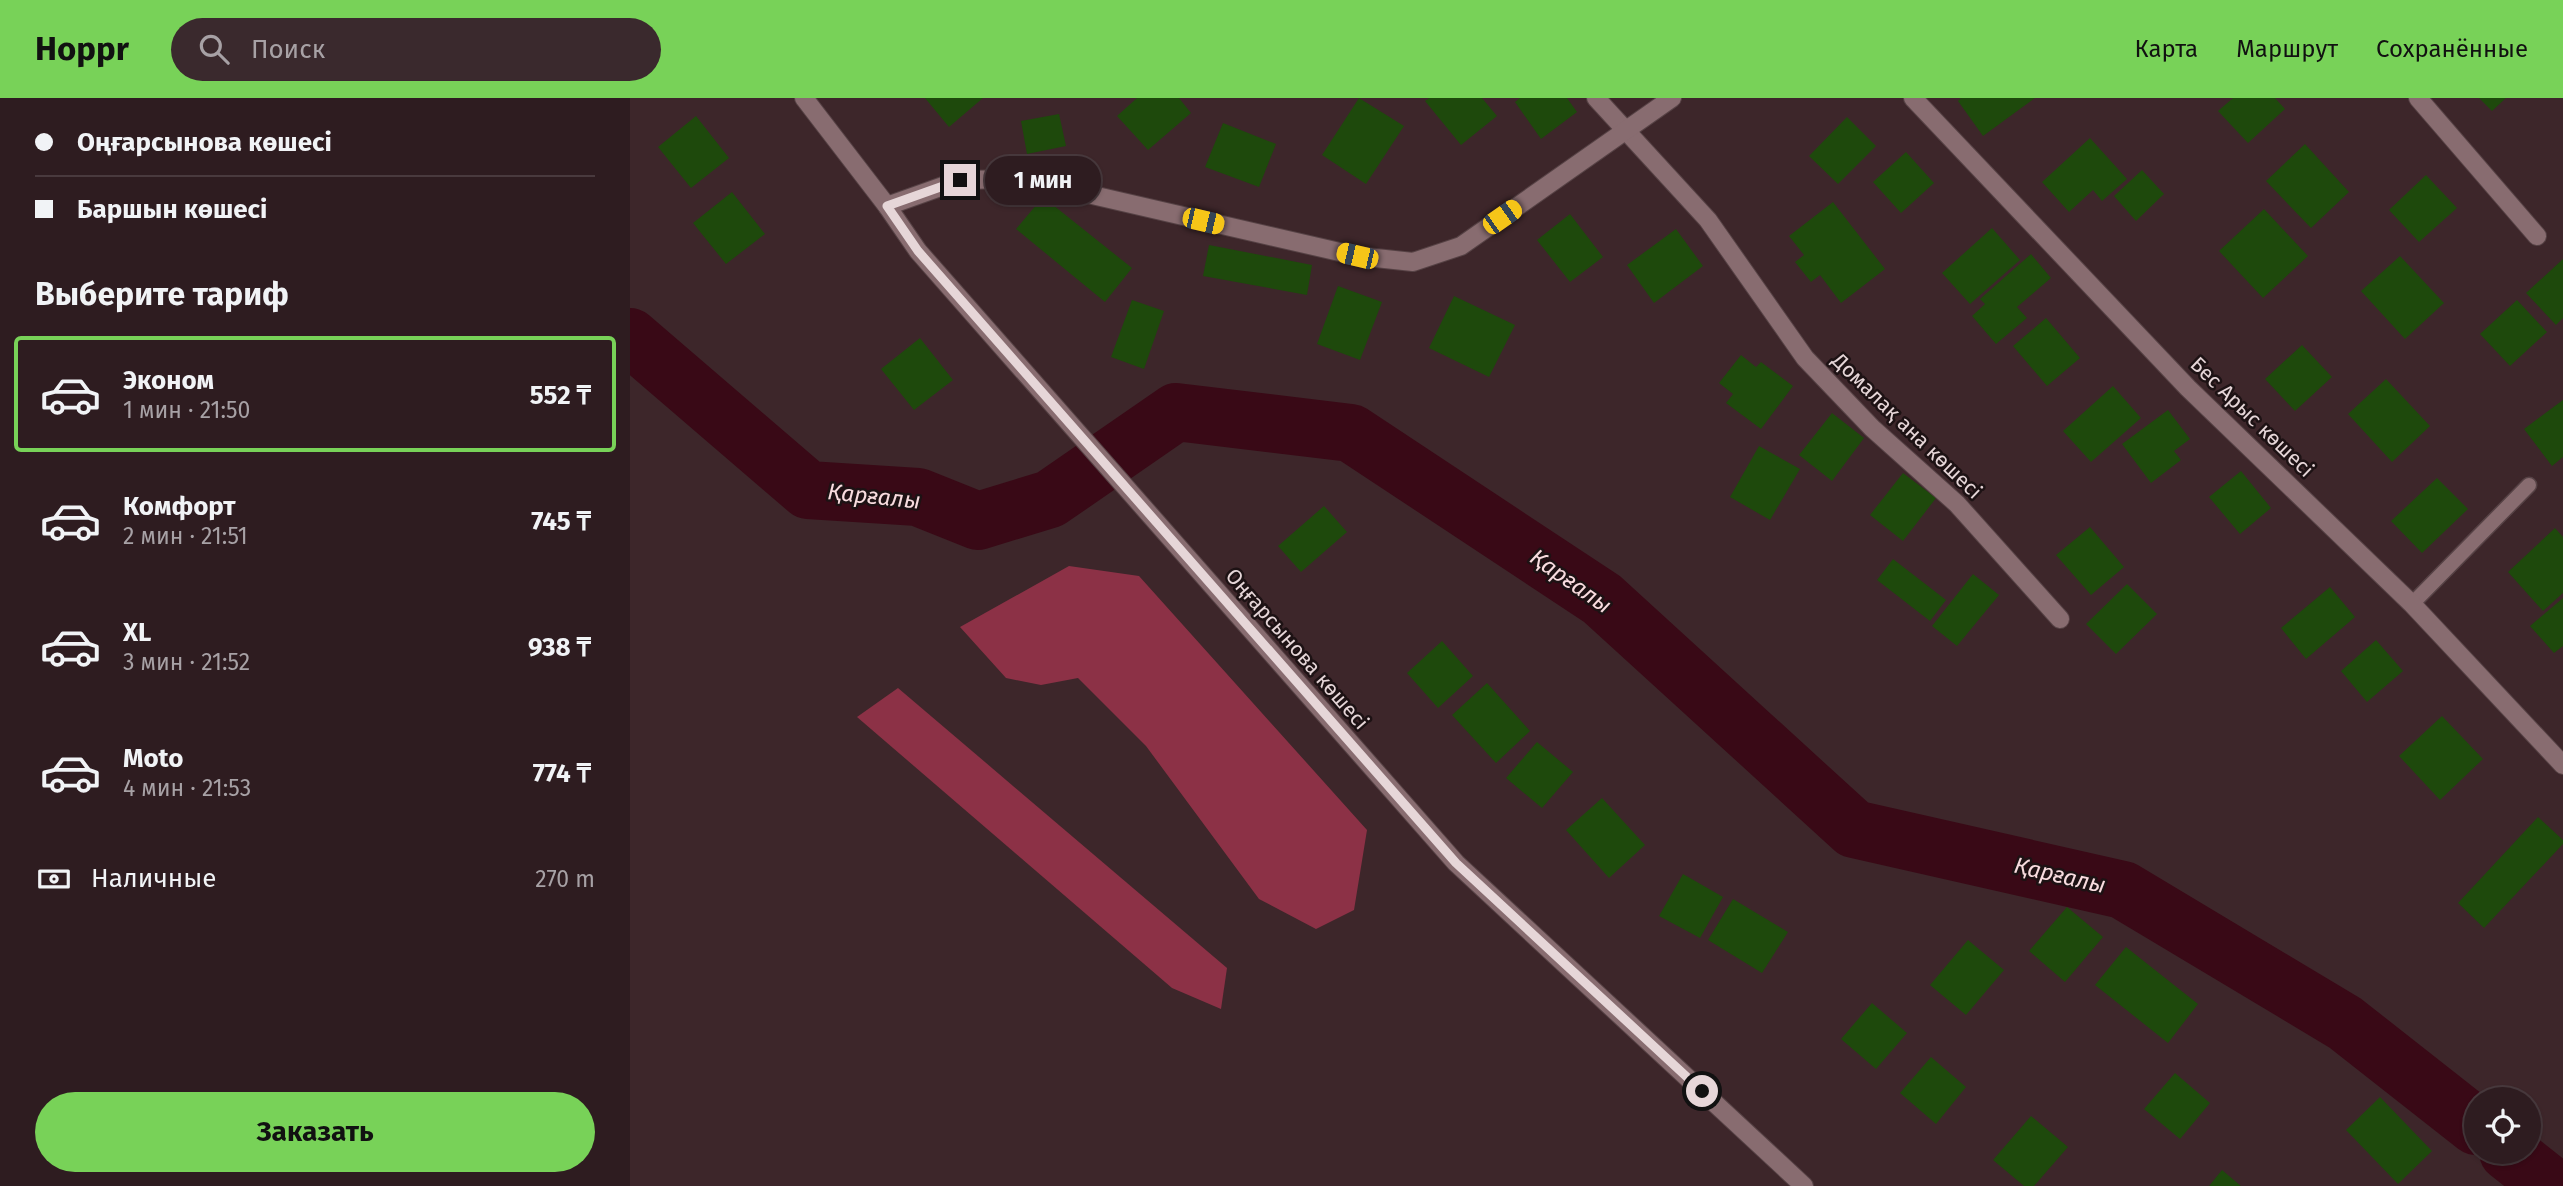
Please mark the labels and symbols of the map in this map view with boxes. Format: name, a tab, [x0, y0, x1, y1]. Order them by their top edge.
callout: 1 мин	[984, 155, 1100, 204]
route end	[944, 164, 976, 196]
car	[1479, 196, 1526, 238]
car	[1181, 206, 1226, 236]
car	[1335, 241, 1380, 271]
street label: Домалақ ана көшесі	[1826, 347, 1987, 504]
street label: Бес Арыс көшесі	[2185, 351, 2319, 483]
water label: Қарғалы	[826, 477, 922, 515]
water label: Қарғалы	[1525, 543, 1617, 619]
street label: Оңғарсынова көшесі	[1220, 563, 1374, 735]
water label: Қарғалы	[2011, 851, 2109, 899]
route start	[1686, 1075, 1718, 1107]

